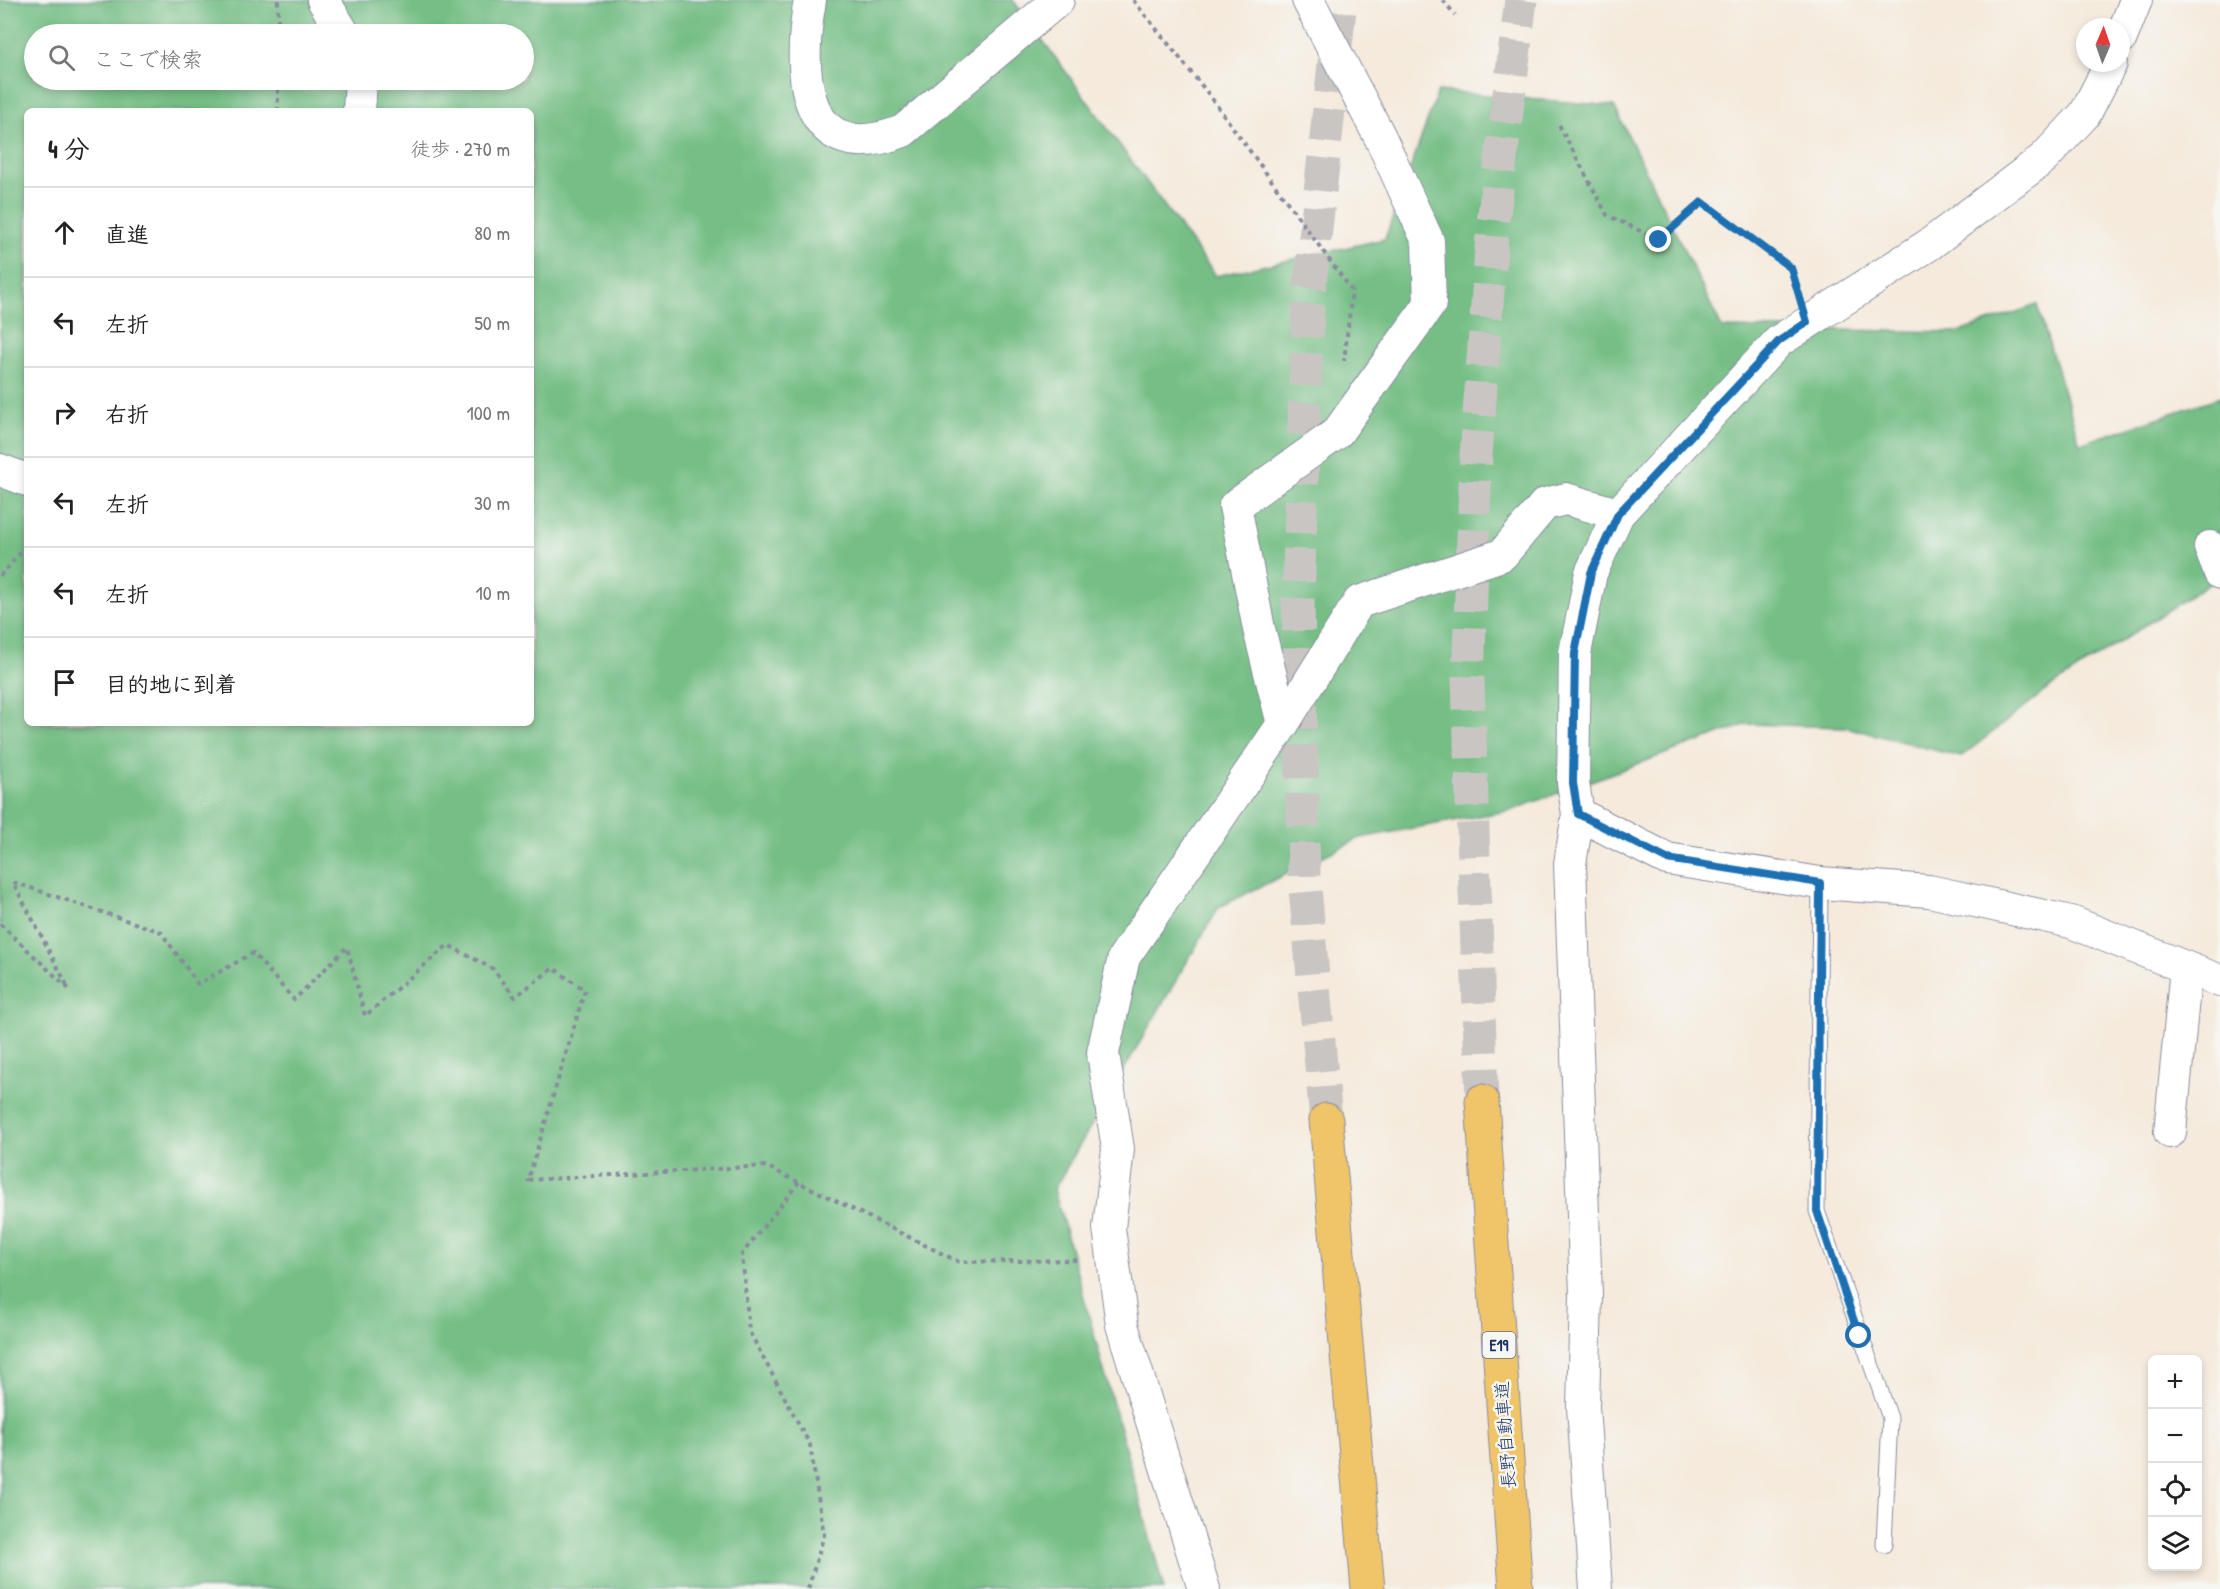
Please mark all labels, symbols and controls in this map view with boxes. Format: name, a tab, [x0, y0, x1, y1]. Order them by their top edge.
north arrow	[2076, 18, 2130, 72]
search box	[24, 24, 534, 90]
icon: search	[45, 41, 78, 74]
text: ここで検索	[93, 44, 203, 74]
text: 4 分	[48, 131, 90, 166]
text: 徒歩 · 270 m	[410, 135, 510, 162]
icon: ahead	[48, 216, 81, 249]
text: 直進	[105, 219, 149, 249]
text: 80 m	[474, 219, 510, 246]
route end	[1645, 226, 1671, 252]
icon: left	[48, 306, 81, 339]
text: 左折	[105, 309, 149, 339]
text: 50 m	[474, 309, 510, 336]
icon: right	[48, 396, 81, 429]
text: 右折	[105, 399, 149, 429]
text: 100 m	[467, 399, 510, 426]
icon: left	[48, 486, 81, 519]
text: 左折	[105, 489, 149, 519]
text: 30 m	[474, 489, 510, 516]
icon: left	[48, 576, 81, 609]
text: 左折	[105, 579, 149, 609]
text: 10 m	[476, 579, 510, 606]
icon: arrive	[48, 666, 81, 699]
text: 目的地に到着	[105, 669, 237, 699]
route start	[1845, 1322, 1871, 1348]
road number: E19	[1482, 1332, 1516, 1358]
map controls	[2148, 1355, 2202, 1571]
button: +	[2148, 1355, 2202, 1409]
street label: 長野自動車道	[1489, 1380, 1521, 1490]
button: −	[2148, 1409, 2202, 1463]
button: locate	[2148, 1463, 2202, 1517]
button: layers	[2148, 1517, 2202, 1571]

